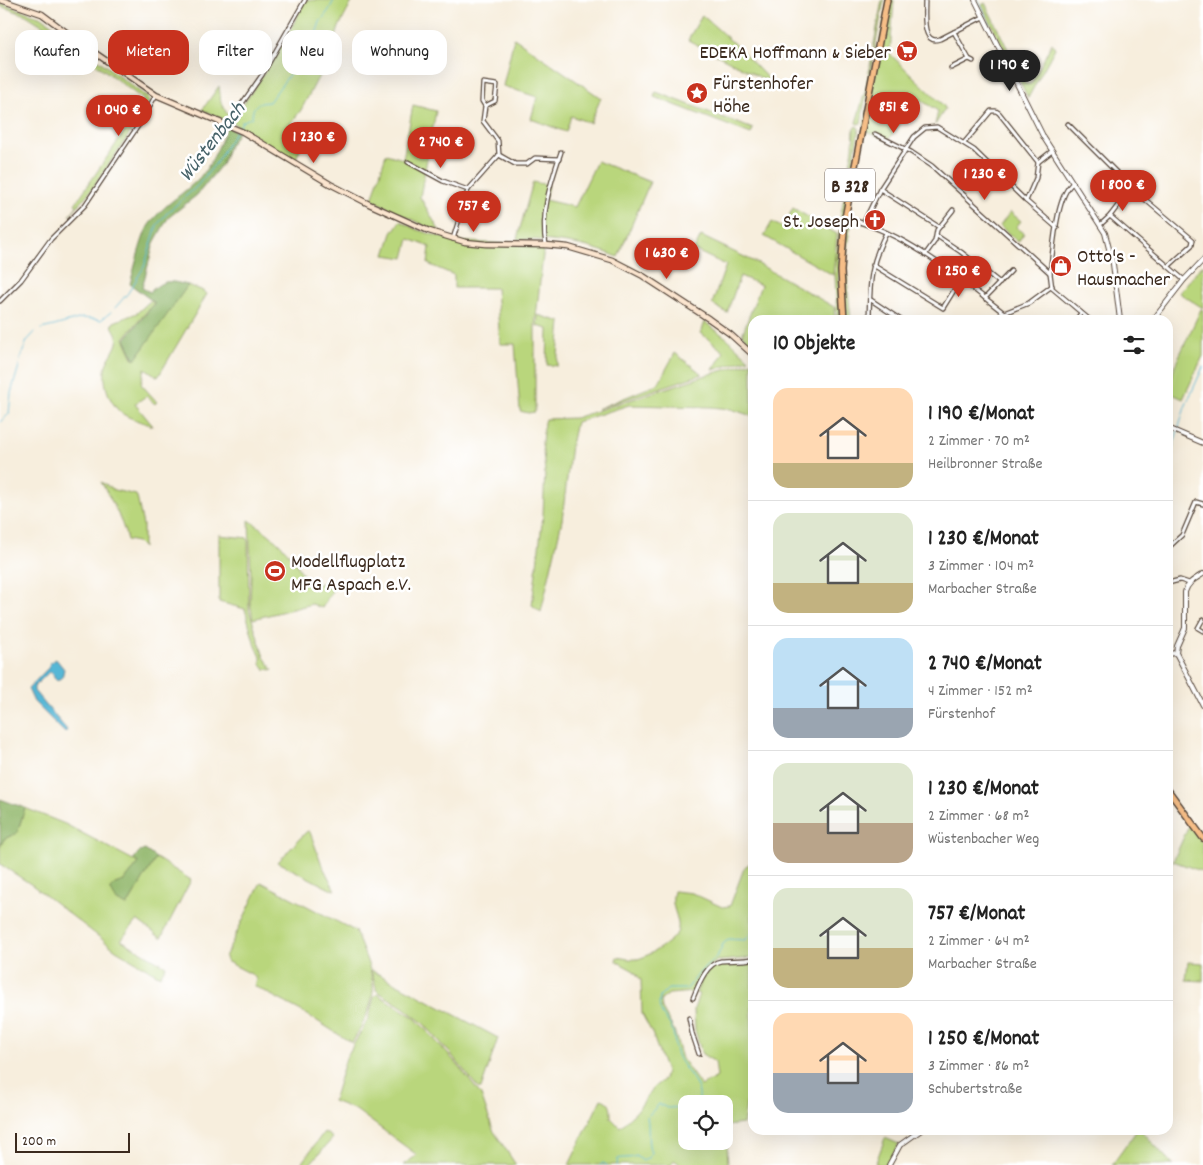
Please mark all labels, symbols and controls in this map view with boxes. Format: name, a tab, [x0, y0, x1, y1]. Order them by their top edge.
chip: Kaufen	[15, 30, 98, 75]
chip: Mieten	[108, 30, 189, 75]
chip: Filter	[199, 30, 272, 75]
chip: Neu	[282, 30, 342, 75]
chip: Wohnung	[352, 30, 447, 75]
supermarket icon: EDEKA Hoffmann & Sieber	[895, 39, 919, 63]
place label: EDEKA Hoffmann & Sieber	[699, 40, 892, 68]
pin: 1 190 €	[964, 49, 1056, 92]
text: 1 190 €	[990, 54, 1030, 77]
place label: Fürstenhofer Höhe	[713, 71, 814, 122]
place icon: Fürstenhofer Höhe	[685, 81, 709, 105]
pin: 851 €	[859, 92, 929, 134]
pin: 1 040 €	[73, 94, 165, 137]
water label: Wüstenbach	[173, 96, 255, 189]
text: 851 €	[879, 96, 909, 119]
text: 1 040 €	[97, 99, 141, 122]
pin: 1 230 €	[268, 121, 360, 164]
text: 1 230 €	[293, 126, 335, 149]
pin: 2 740 €	[395, 126, 487, 169]
text: 2 740 €	[419, 131, 463, 154]
pin: 1 230 €	[939, 158, 1031, 201]
text: 1 230 €	[964, 163, 1006, 186]
road number: B 328	[825, 168, 875, 202]
pin: 1 800 €	[1077, 170, 1169, 212]
text: 1 800 €	[1101, 174, 1145, 197]
pin: 757 €	[439, 190, 509, 233]
text: 757 €	[458, 195, 490, 218]
church icon: St. Joseph	[863, 208, 887, 232]
place label: St. Joseph	[783, 209, 859, 237]
pin: 1 630 €	[621, 238, 713, 280]
text: 1 630 €	[645, 242, 689, 265]
place label: Otto's - Hausmacher	[1077, 244, 1171, 295]
shop icon: Otto's - Hausmacher	[1049, 254, 1073, 278]
pin: 1 250 €	[913, 256, 1005, 298]
text: 1 250 €	[938, 260, 980, 283]
text: 10 Objekte	[773, 330, 855, 360]
icon: filters	[1120, 331, 1148, 359]
text: 1 190 €/Monat	[928, 400, 1035, 430]
icon: home	[813, 408, 873, 468]
text: 2 Zimmer · 70 m²	[928, 430, 1030, 453]
text: Heilbronner Straße	[928, 453, 1042, 476]
text: 1 230 €/Monat	[928, 525, 1039, 555]
icon: home	[813, 533, 873, 593]
place label: Modellflugplatz MFG Aspach e.V.	[291, 549, 411, 600]
text: 3 Zimmer · 104 m²	[928, 555, 1034, 578]
sports icon: Modellflugplatz MFG Aspach e.V.	[263, 559, 287, 583]
text: Marbacher Straße	[928, 578, 1037, 601]
text: 2 740 €/Monat	[928, 650, 1042, 680]
icon: home	[813, 658, 873, 718]
text: 4 Zimmer · 152 m²	[928, 680, 1033, 703]
text: Fürstenhof	[928, 703, 995, 726]
text: 1 230 €/Monat	[928, 775, 1039, 805]
icon: home	[813, 783, 873, 843]
text: 2 Zimmer · 68 m²	[928, 805, 1029, 828]
text: Wüstenbacher Weg	[928, 828, 1039, 851]
text: 757 €/Monat	[928, 900, 1025, 930]
icon: home	[813, 908, 873, 968]
text: 2 Zimmer · 64 m²	[928, 930, 1030, 953]
text: Marbacher Straße	[928, 953, 1037, 976]
text: 1 250 €/Monat	[928, 1025, 1039, 1055]
icon: home	[813, 1033, 873, 1093]
text: 3 Zimmer · 86 m²	[928, 1055, 1029, 1078]
text: Schubertstraße	[928, 1078, 1022, 1101]
map controls	[678, 1095, 733, 1150]
button: locate	[678, 1095, 733, 1150]
scale bar	[15, 1130, 130, 1153]
text: 200 m	[22, 1132, 56, 1152]

